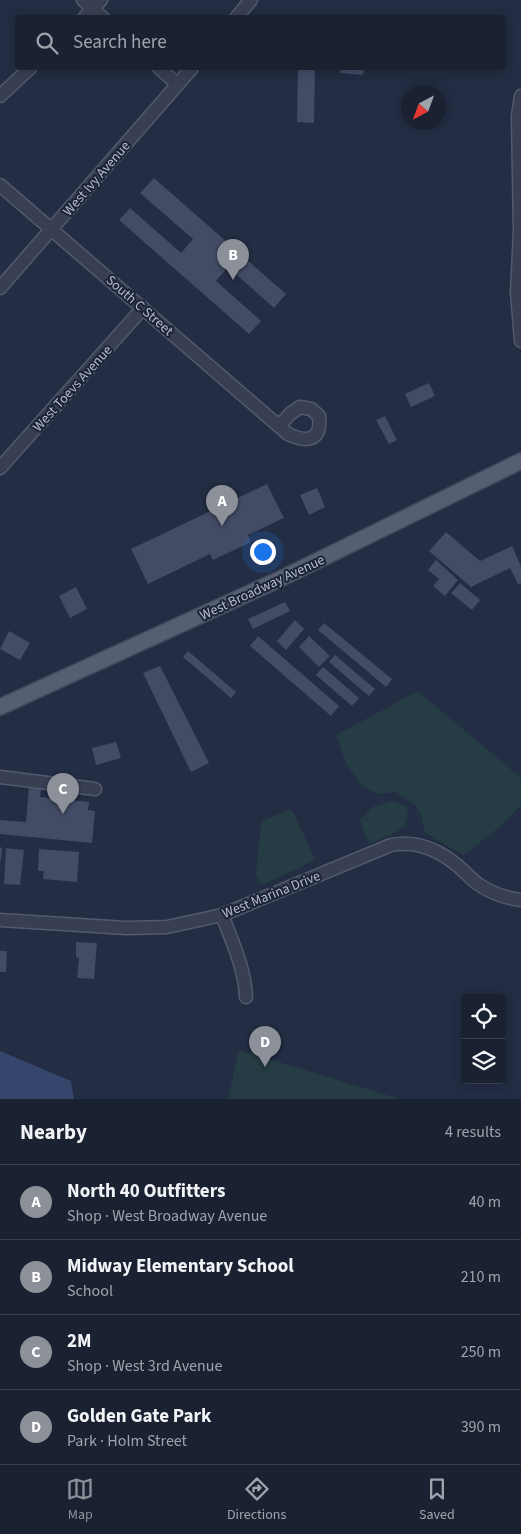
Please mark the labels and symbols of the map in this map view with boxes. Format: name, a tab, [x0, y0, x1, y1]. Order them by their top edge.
north arrow	[401, 85, 446, 130]
street label: West Ivy Avenue	[58, 137, 135, 221]
pin: B	[217, 239, 249, 280]
street label: South C Street	[101, 271, 178, 341]
street label: West Toevs Avenue	[28, 341, 117, 436]
pin: A	[206, 485, 238, 526]
your location	[250, 539, 276, 565]
street label: West Broadway Avenue	[197, 550, 328, 626]
pin: C	[47, 773, 79, 814]
street label: West Marina Drive	[219, 866, 324, 924]
pin: D	[249, 1026, 281, 1067]

